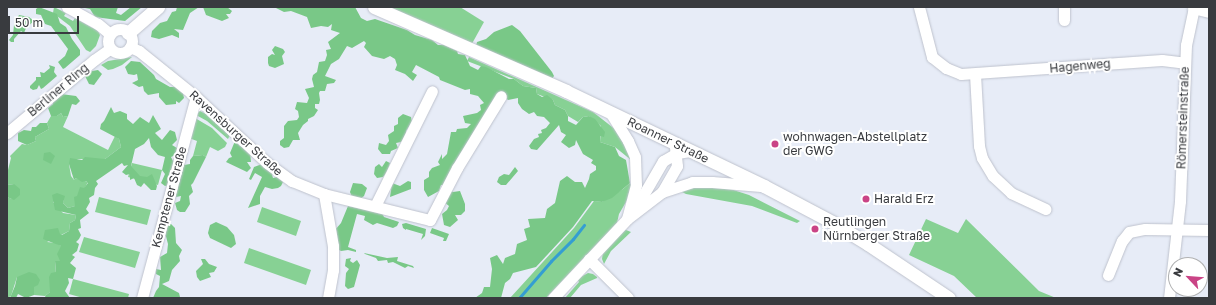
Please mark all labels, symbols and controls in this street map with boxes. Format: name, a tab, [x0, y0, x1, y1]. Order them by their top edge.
scale bar	[10, 8, 81, 34]
text: 50 m	[15, 15, 43, 30]
street label: Hagenweg	[1049, 56, 1111, 76]
street label: Berliner Ring	[25, 60, 91, 120]
street label: Römersteinstraße	[1174, 66, 1192, 170]
street label: Ravensburger Straße	[186, 87, 286, 179]
street label: Roanner Straße	[625, 114, 711, 166]
place label: wohnwagen-Abstellplatz der GWG	[783, 130, 927, 158]
marker: wohnwagen-Abstellplatz der GWG	[770, 139, 780, 149]
street label: Kemptener Straße	[149, 145, 189, 249]
place label: Harald Erz	[874, 192, 934, 206]
marker: Harald Erz	[861, 194, 871, 204]
place label: Reutlingen Nürnberger Straße	[823, 215, 930, 243]
marker: Reutlingen Nürnberger Straße	[810, 224, 820, 234]
north arrow	[1168, 257, 1208, 297]
text: N	[1170, 265, 1185, 279]

